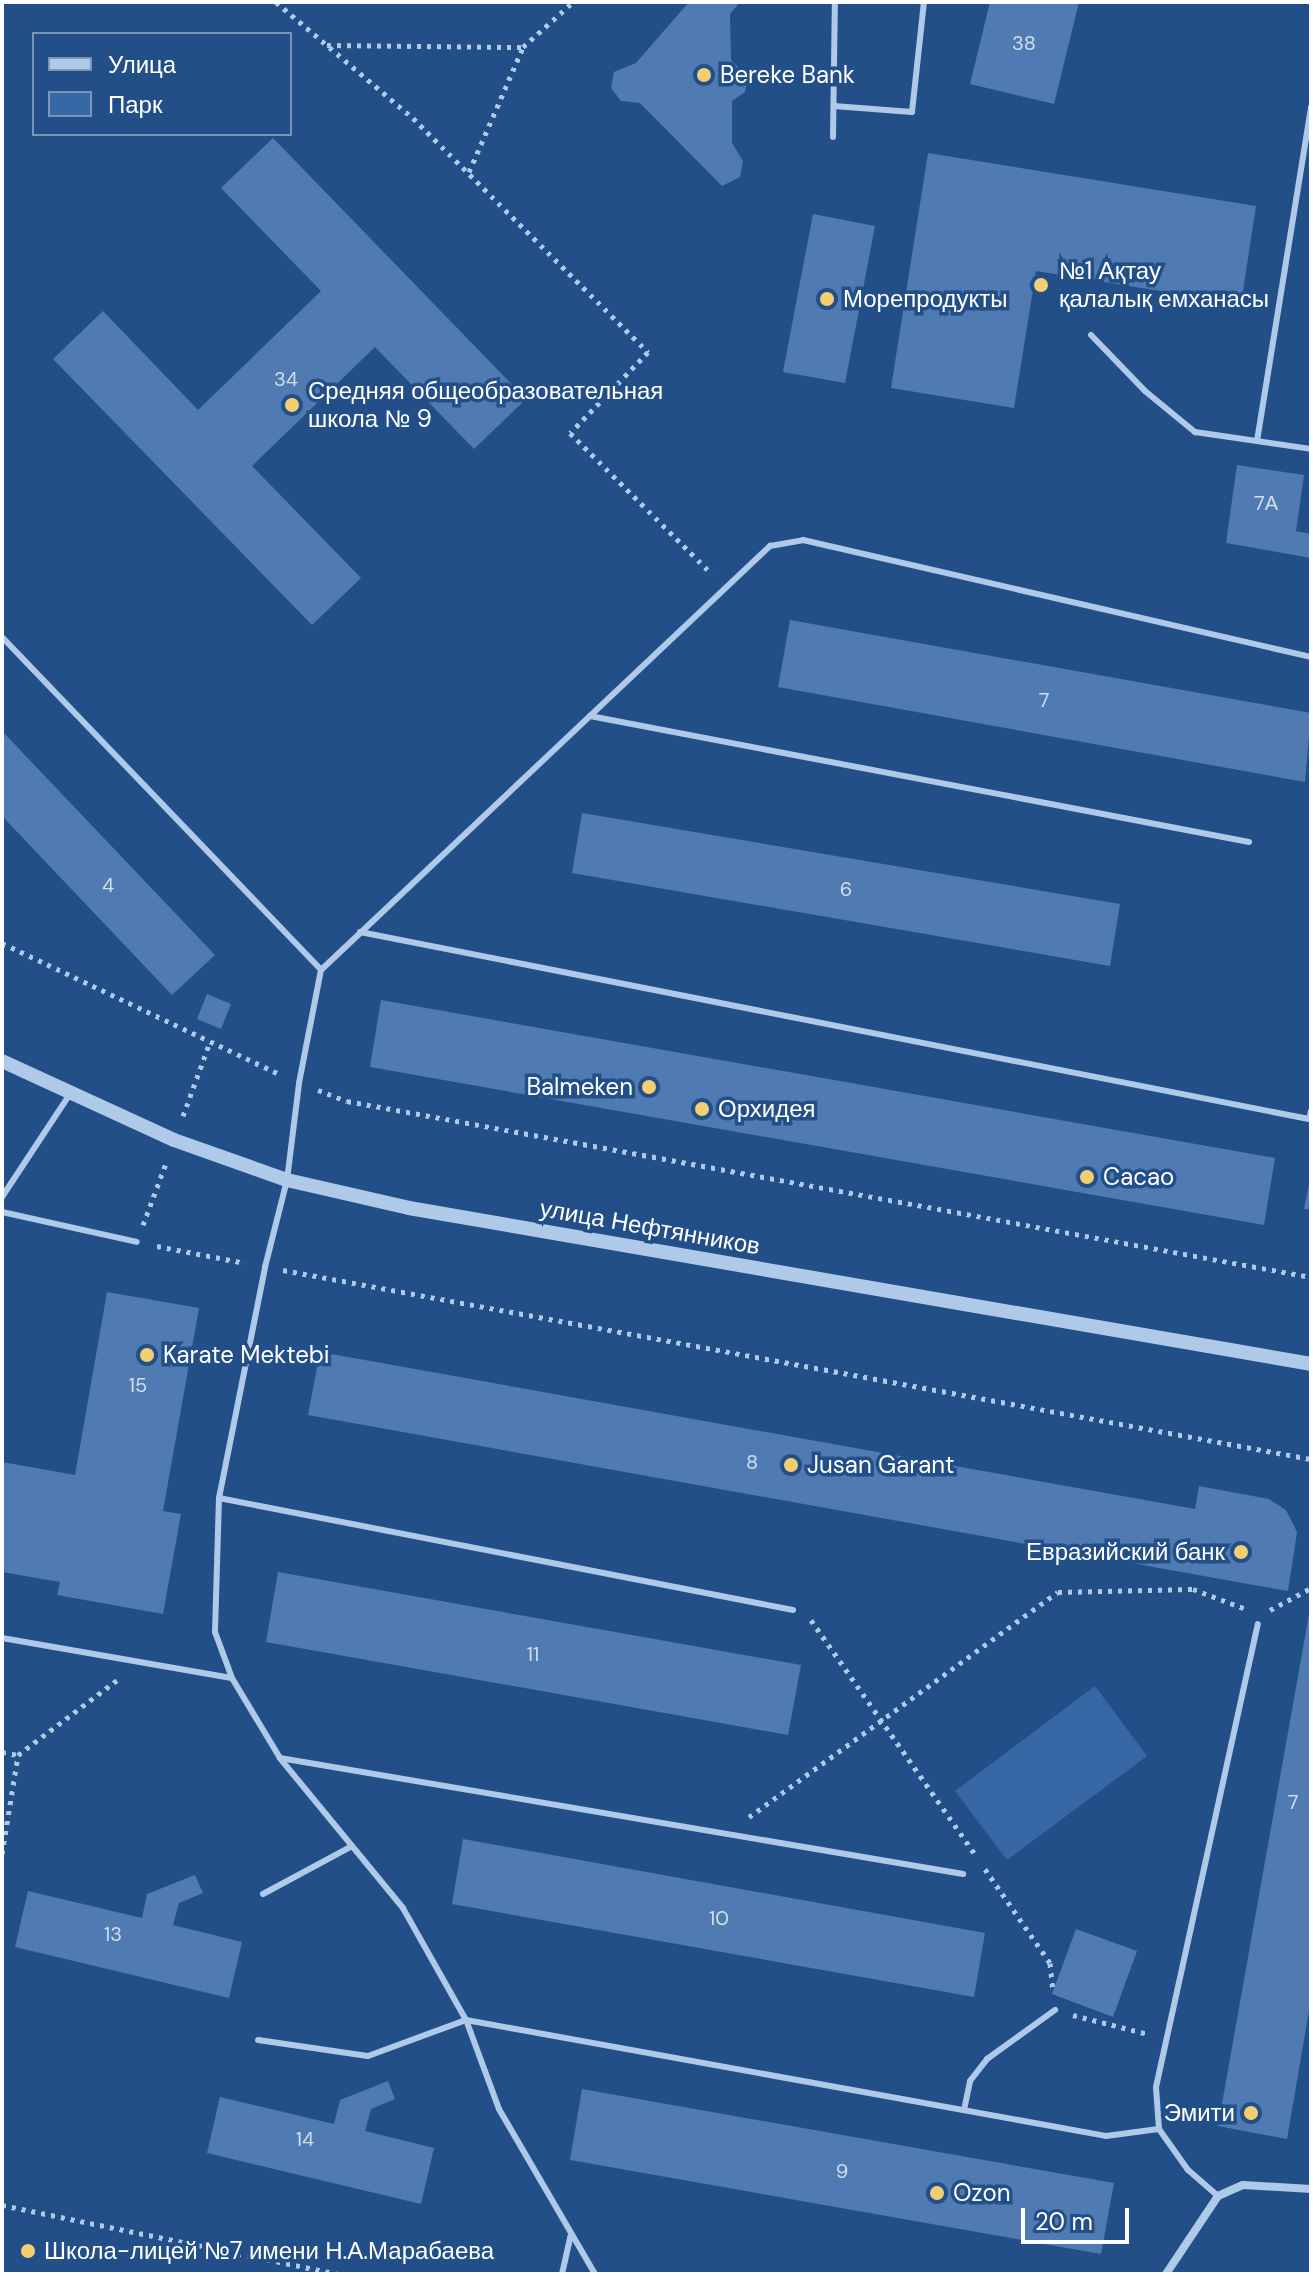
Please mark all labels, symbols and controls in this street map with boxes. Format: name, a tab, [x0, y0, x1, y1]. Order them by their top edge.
house number: 38	[1012, 31, 1036, 55]
legend	[32, 32, 292, 136]
text: Улица	[108, 49, 176, 80]
place label: Bereke Bank	[720, 61, 855, 89]
marker: Bereke Bank	[695, 66, 713, 84]
text: Парк	[108, 89, 162, 120]
place label: №1 Ақтау қалалық емханасы	[1059, 257, 1269, 313]
marker: №1 Ақтау қалалық емханасы	[1030, 274, 1052, 296]
place label: Морепродукты	[843, 285, 1007, 313]
marker: Морепродукты	[818, 290, 836, 308]
house number: 34	[274, 367, 298, 391]
place label: Средняя общеобразовательная школа № 9	[308, 377, 663, 433]
marker: Средняя общеобразовательная школа № 9	[283, 396, 301, 414]
house number: 7А	[1254, 491, 1278, 515]
house number: 7	[1039, 688, 1049, 712]
house number: 4	[102, 873, 114, 897]
house number: 6	[840, 877, 852, 901]
place label: Balmeken	[526, 1073, 633, 1101]
marker: Balmeken	[640, 1078, 658, 1096]
place label: Орхидея	[718, 1095, 816, 1123]
marker: Орхидея	[693, 1100, 711, 1118]
place label: Cacao	[1103, 1163, 1174, 1191]
marker: Cacao	[1078, 1168, 1096, 1186]
street label: улица Нефтянников	[538, 1193, 762, 1261]
place label: Karate Mektebi	[163, 1341, 330, 1369]
marker: Karate Mektebi	[138, 1346, 156, 1364]
house number: 15	[129, 1373, 147, 1397]
house number: 8	[746, 1450, 758, 1474]
place label: Jusan Garant	[807, 1451, 954, 1479]
marker: Jusan Garant	[782, 1456, 800, 1474]
place label: Евразийский банк	[1026, 1538, 1225, 1566]
marker: Евразийский банк	[1232, 1543, 1250, 1561]
house number: 11	[527, 1642, 539, 1666]
house number: 7	[1288, 1790, 1298, 1814]
house number: 10	[709, 1906, 729, 1930]
house number: 13	[104, 1922, 122, 1946]
place label: Эмити	[1164, 2099, 1235, 2127]
marker: Эмити	[1242, 2104, 1260, 2122]
house number: 14	[296, 2127, 314, 2151]
house number: 9	[836, 2159, 848, 2183]
place label: Ozon	[953, 2179, 1011, 2207]
marker: Ozon	[928, 2184, 946, 2202]
scale bar	[1025, 2192, 1133, 2242]
text: 20 m	[1035, 2206, 1093, 2237]
place label: Школа-лицей №7 имени Н.А.Марабаева	[44, 2237, 494, 2265]
marker: Школа-лицей №7 имени Н.А.Марабаева	[19, 2242, 37, 2260]

